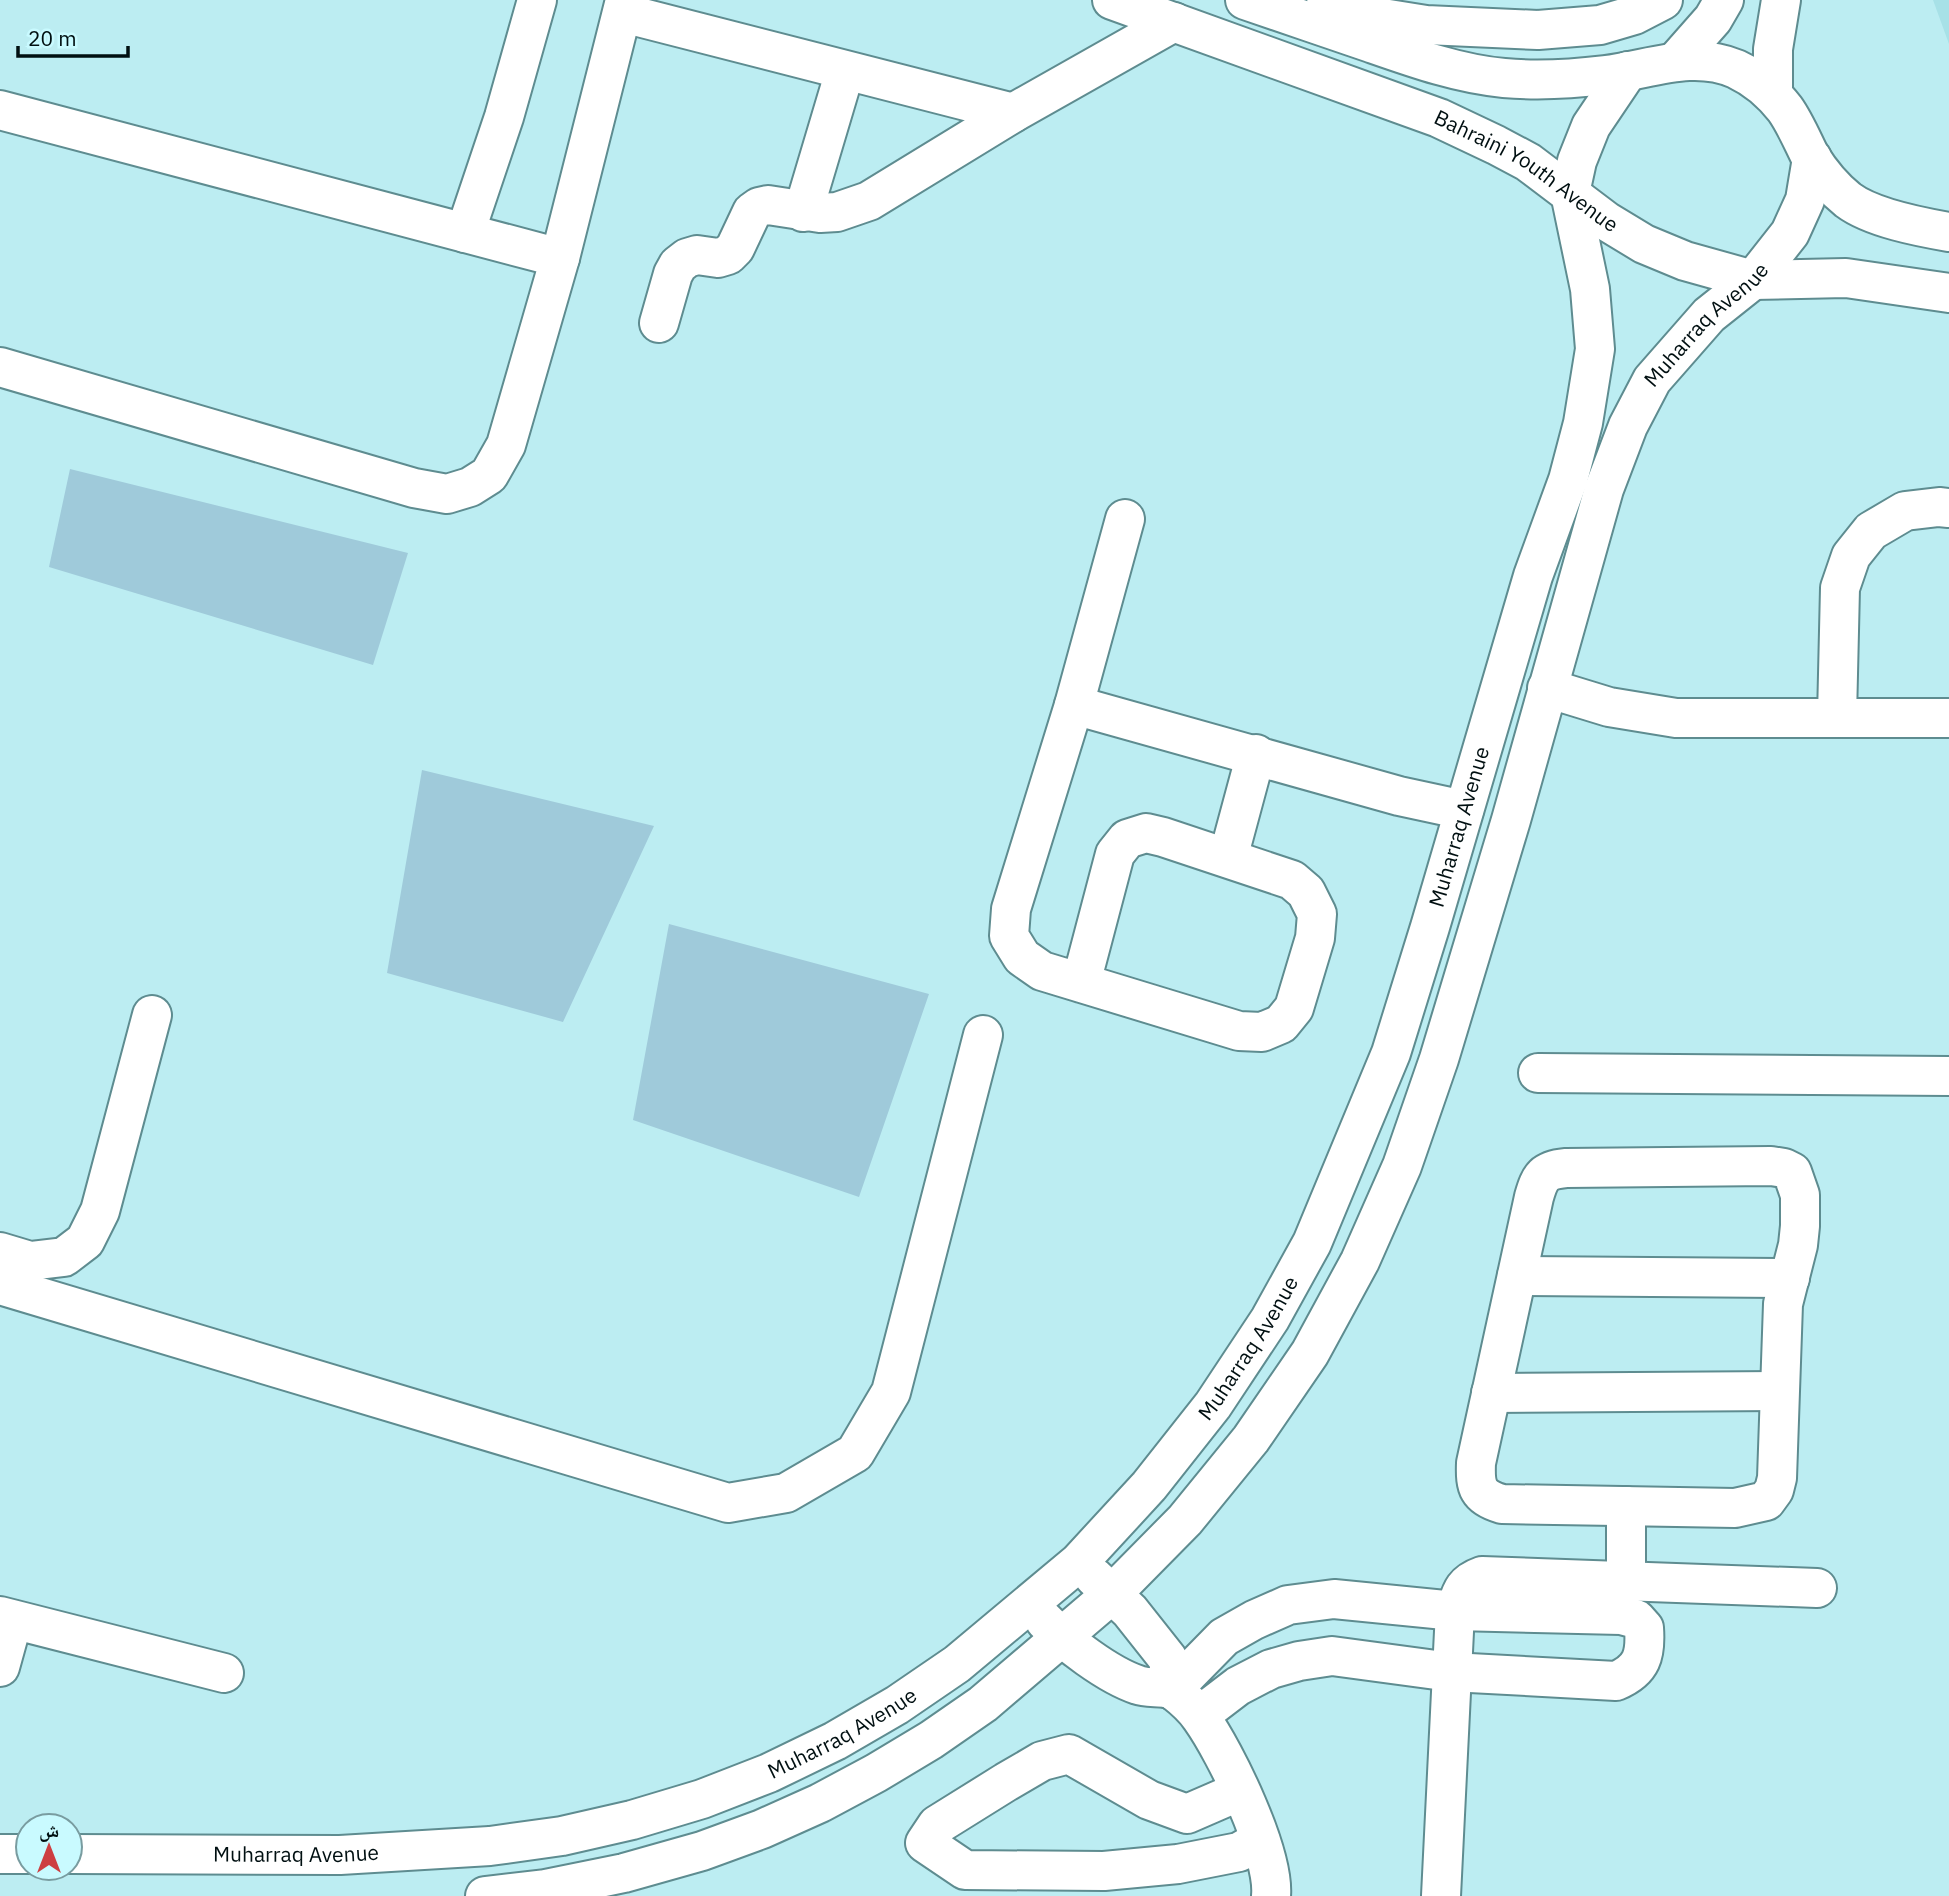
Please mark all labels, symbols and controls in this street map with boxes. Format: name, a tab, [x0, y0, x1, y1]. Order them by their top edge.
scale bar	[18, 14, 128, 58]
text: 20 m	[28, 24, 77, 52]
street label: Bahraini Youth Avenue	[1430, 103, 1624, 238]
street label: Muharraq Avenue	[1637, 256, 1774, 393]
street label: Muharraq Avenue	[1422, 743, 1495, 910]
street label: Muharraq Avenue	[1191, 1271, 1304, 1426]
street label: Muharraq Avenue	[763, 1681, 922, 1785]
north arrow	[14, 1812, 84, 1882]
text: ش	[39, 1818, 59, 1842]
street label: Muharraq Avenue	[213, 1838, 380, 1868]

